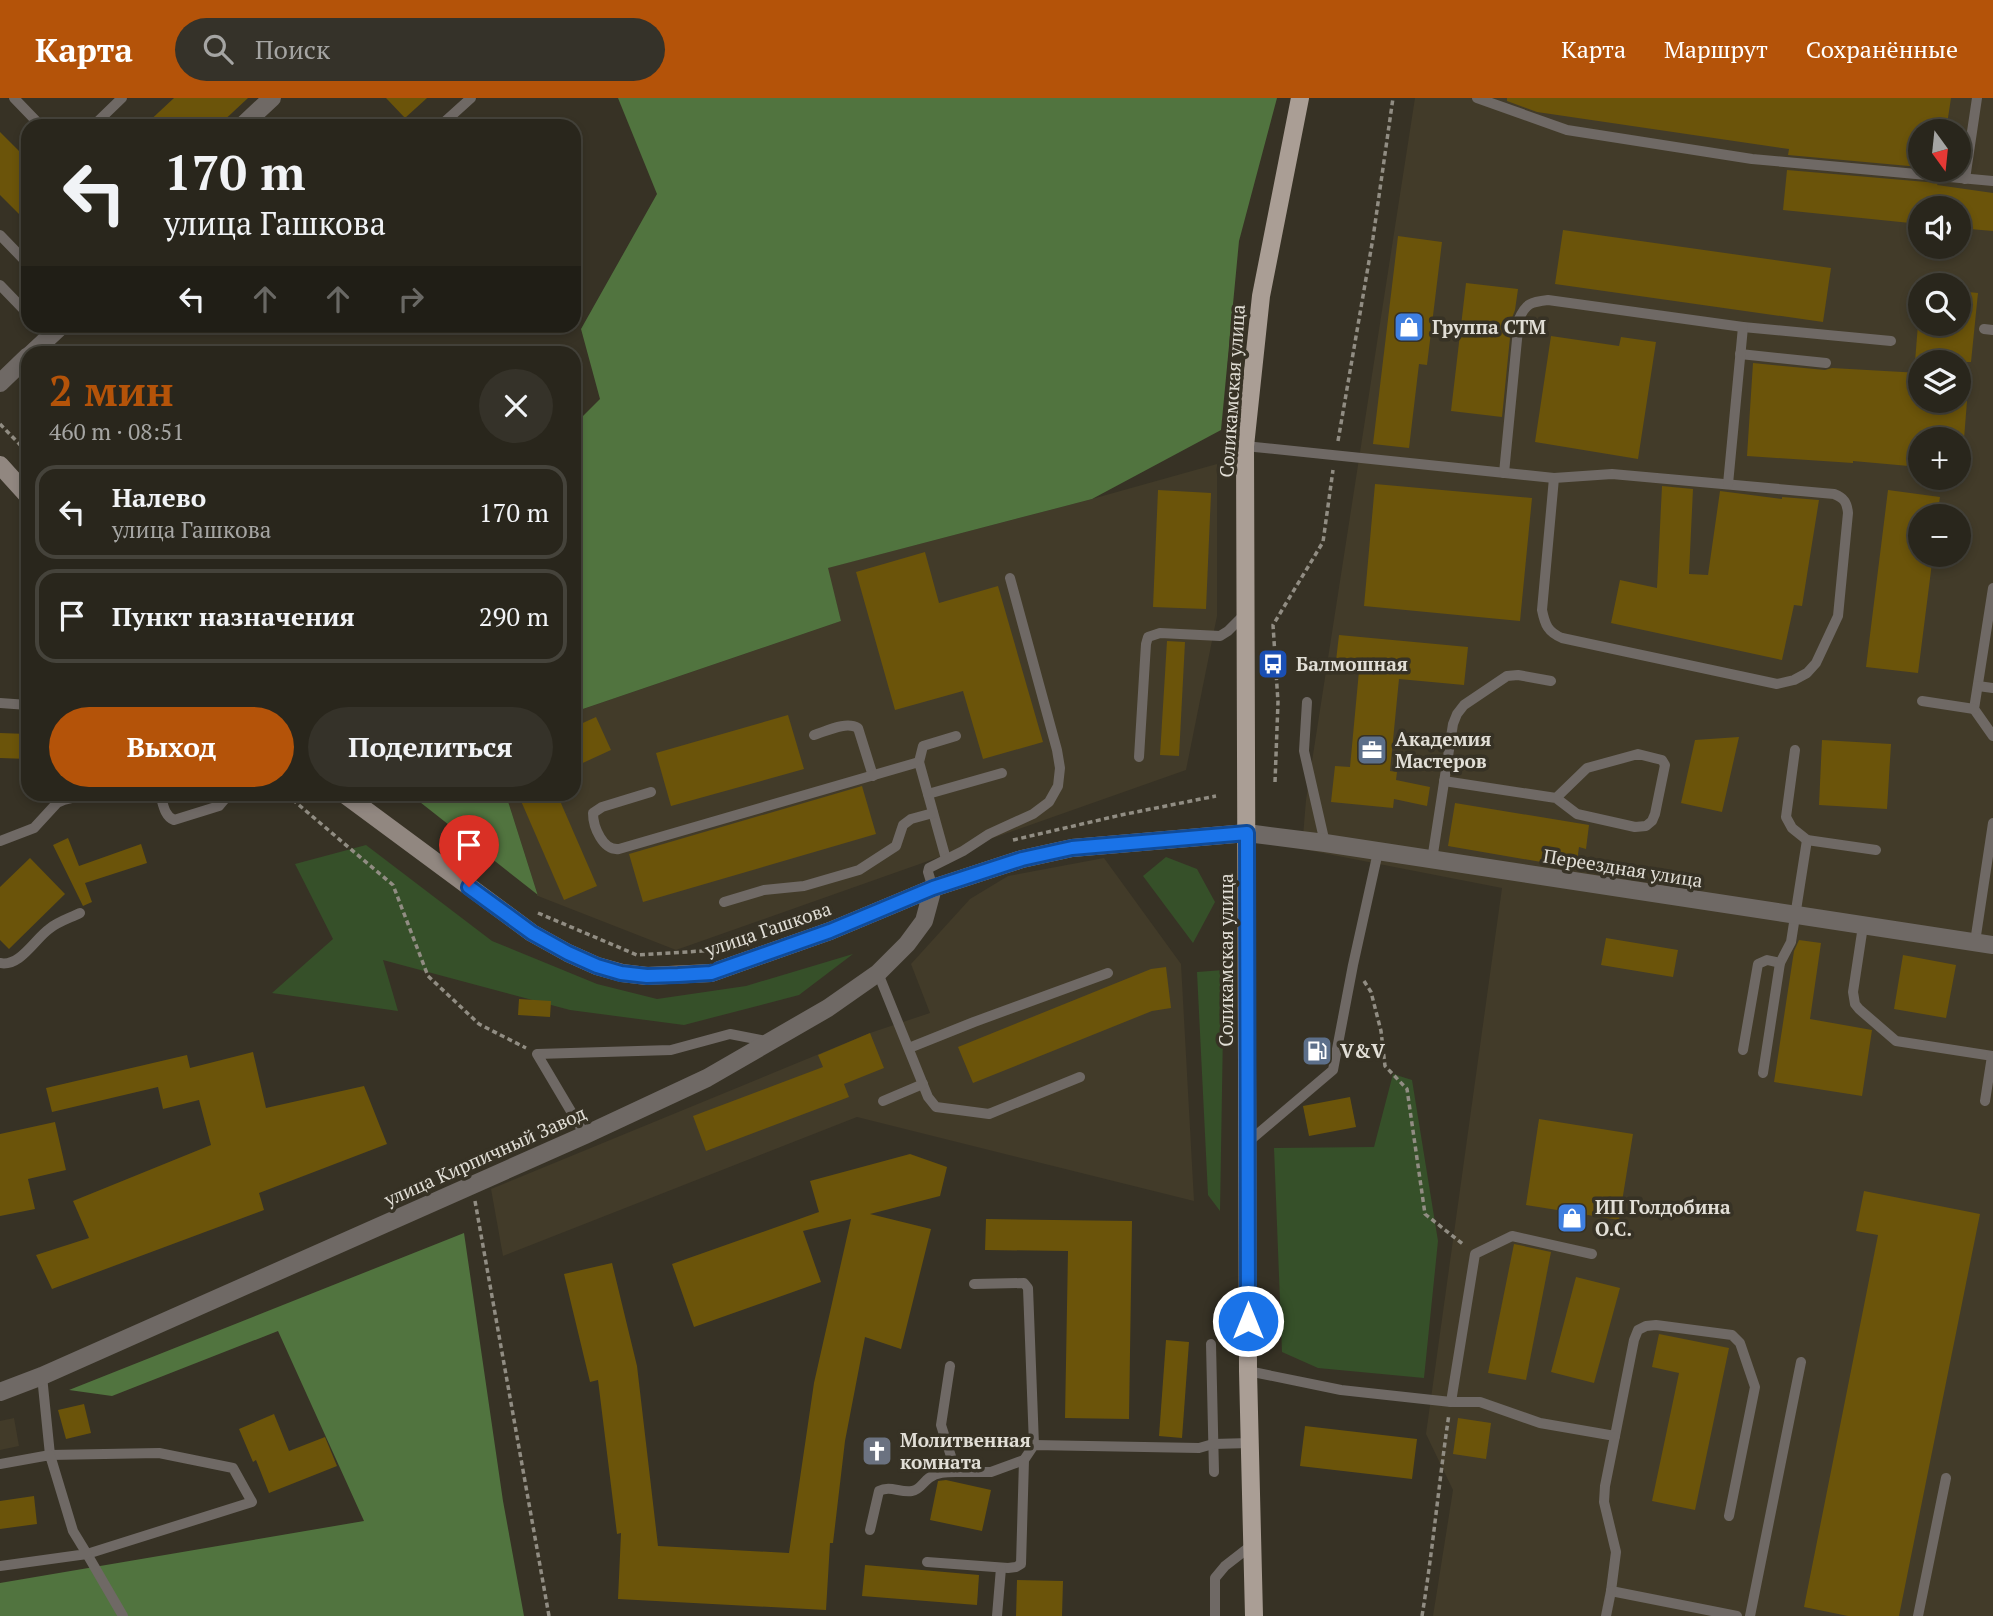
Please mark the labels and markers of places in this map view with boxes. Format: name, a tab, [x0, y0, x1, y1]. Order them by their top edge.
shop icon: Группа СТМ	[1392, 310, 1426, 344]
place label: Группа СТМ	[1432, 314, 1546, 339]
bus stop icon: Балмошная	[1256, 647, 1290, 681]
place label: Балмошная	[1296, 651, 1408, 676]
place label: Академия Мастеров	[1395, 726, 1491, 773]
office icon: Академия Мастеров	[1355, 733, 1389, 767]
pin	[439, 815, 499, 887]
fuel station icon: V&V	[1300, 1034, 1334, 1068]
place label: V&V	[1340, 1038, 1385, 1063]
place label: ИП Голдобина О.С.	[1595, 1194, 1731, 1241]
shop icon: ИП Голдобина О.С.	[1555, 1201, 1589, 1235]
place label: Молитвенная комната	[900, 1427, 1031, 1474]
church icon: Молитвенная комната	[860, 1434, 894, 1468]

